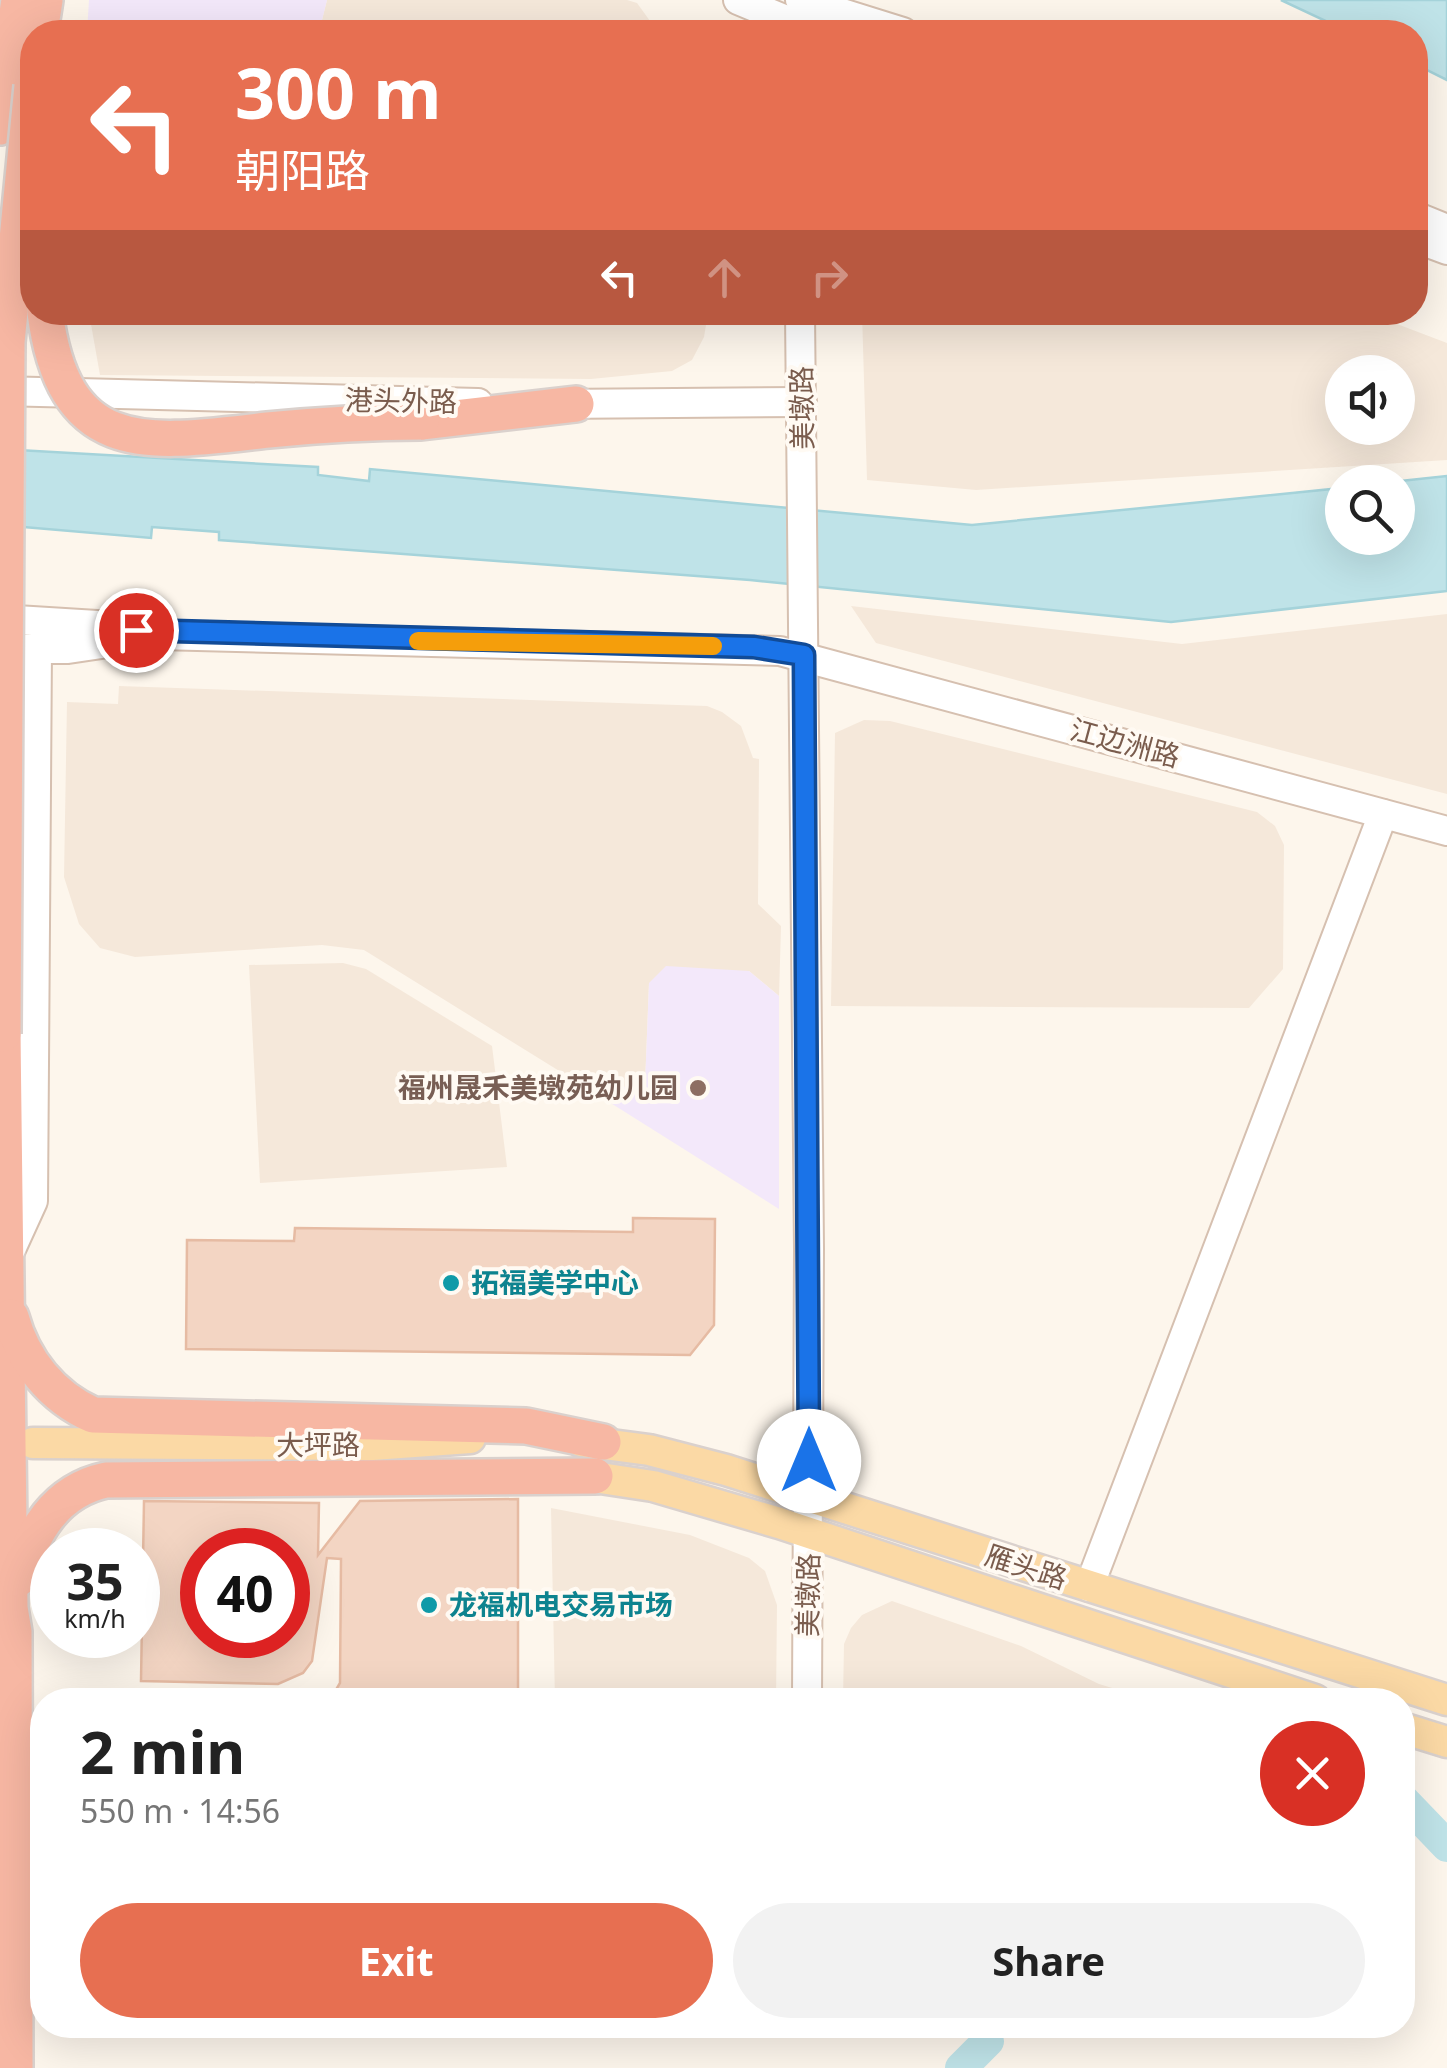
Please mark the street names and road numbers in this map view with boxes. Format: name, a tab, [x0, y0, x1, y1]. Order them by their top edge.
street label: 美墩路	[781, 366, 821, 450]
street label: 港头外路	[345, 380, 457, 420]
street label: 江边洲路	[1066, 709, 1184, 775]
street label: 大坪路	[276, 1425, 360, 1463]
street label: 雁头路	[980, 1535, 1072, 1597]
street label: 美墩路	[787, 1553, 827, 1637]

